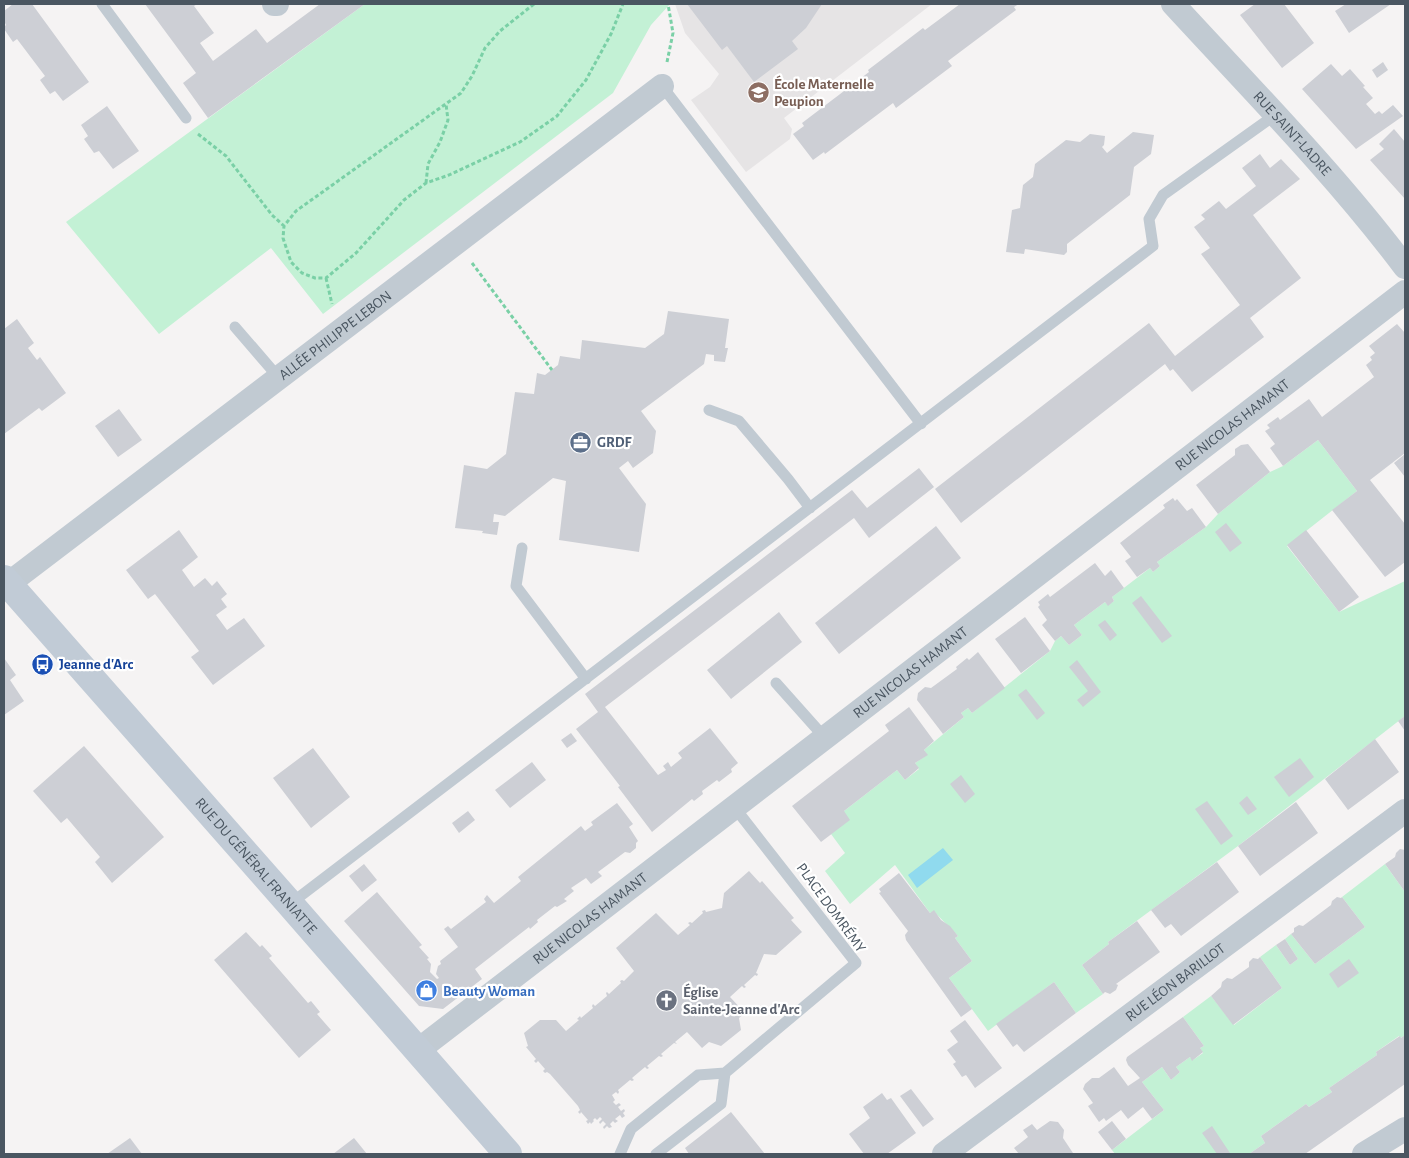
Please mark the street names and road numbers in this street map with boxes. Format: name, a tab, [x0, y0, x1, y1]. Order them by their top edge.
street label: RUE SAINT-LADRE	[1251, 88, 1334, 178]
street label: ALLÉE PHILIPPE LEBON	[276, 287, 394, 383]
street label: RUE NICOLAS HAMANT	[1172, 376, 1293, 473]
street label: RUE NICOLAS HAMANT	[850, 623, 971, 721]
street label: RUE DU GÉNÉRAL FRANIATTE	[193, 795, 320, 937]
street label: PLACE DOMRÉMY	[794, 859, 870, 955]
street label: RUE NICOLAS HAMANT	[530, 869, 650, 967]
street label: RUE LÉON BARILLOT	[1122, 940, 1228, 1024]

